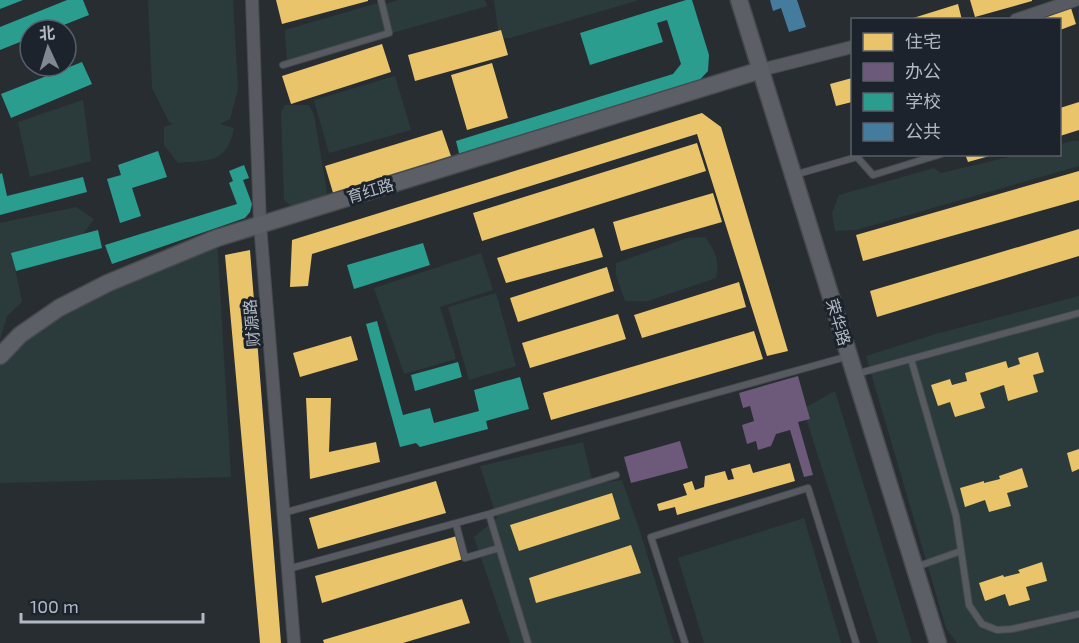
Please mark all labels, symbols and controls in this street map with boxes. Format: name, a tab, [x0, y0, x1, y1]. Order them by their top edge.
north arrow	[18, 18, 78, 78]
legend	[851, 18, 1061, 156]
text: 北	[38, 23, 56, 43]
text: 住宅	[905, 30, 941, 52]
text: 办公	[905, 60, 941, 82]
text: 学校	[905, 90, 941, 112]
text: 公共	[905, 120, 941, 142]
street label: 育红路	[344, 174, 396, 206]
street label: 荣华路	[823, 296, 855, 348]
street label: 财源路	[239, 298, 263, 348]
scale bar	[21, 586, 202, 624]
text: 100 m	[30, 595, 79, 617]

